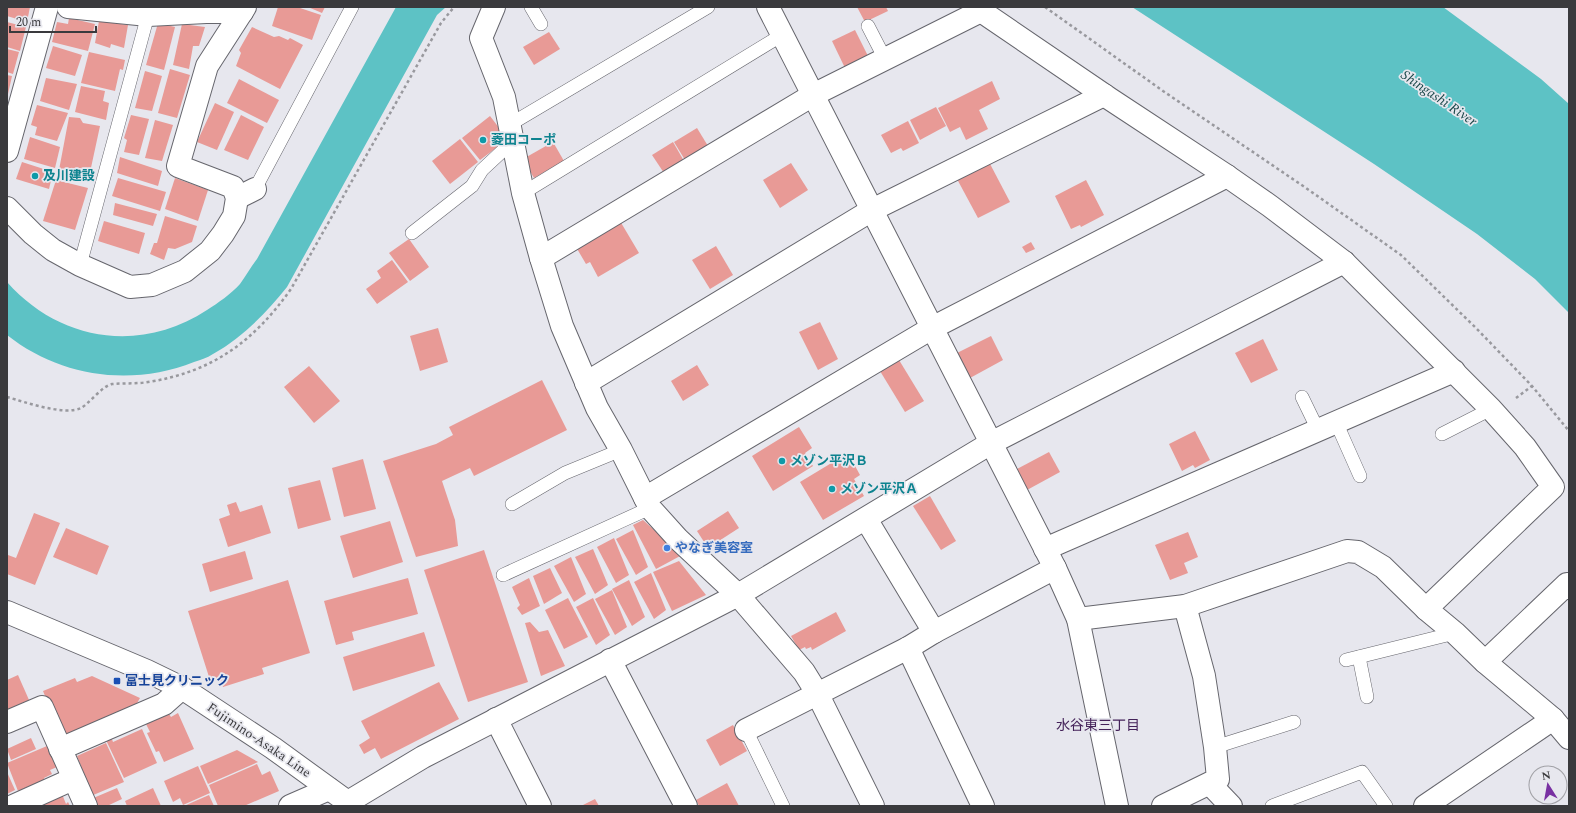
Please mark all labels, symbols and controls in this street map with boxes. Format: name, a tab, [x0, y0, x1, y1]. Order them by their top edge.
scale bar	[10, 8, 96, 34]
text: 20 m	[16, 13, 41, 32]
water label: Shingashi River	[1397, 65, 1481, 131]
place label: 菱田コーポ	[491, 130, 556, 150]
marker: 菱田コーポ	[478, 135, 488, 145]
place label: 及川建設	[43, 166, 95, 186]
marker: 及川建設	[30, 171, 40, 181]
place label: メゾン平沢Ｂ	[790, 451, 868, 471]
marker: メゾン平沢Ｂ	[777, 456, 787, 466]
place label: メゾン平沢Ａ	[840, 479, 918, 499]
marker: メゾン平沢Ａ	[827, 484, 837, 494]
place label: やなぎ美容室	[675, 538, 753, 558]
marker: やなぎ美容室	[662, 543, 672, 553]
place label: 富士見クリニック	[125, 671, 229, 691]
marker: 富士見クリニック	[112, 676, 122, 686]
street label: Fujimino-Asaka Line	[203, 698, 315, 782]
district label: 水谷東三丁目	[1056, 715, 1140, 736]
north arrow	[1528, 765, 1568, 805]
text: N	[1540, 766, 1552, 785]

